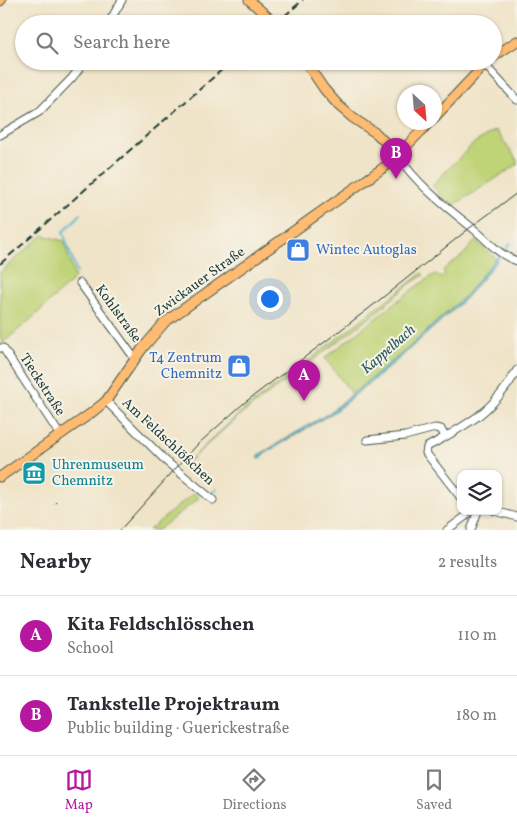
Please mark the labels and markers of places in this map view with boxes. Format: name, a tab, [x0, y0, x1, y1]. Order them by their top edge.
pin: B	[380, 138, 412, 179]
shop icon: Wintec Autoglas	[285, 237, 311, 263]
place label: Wintec Autoglas	[316, 241, 417, 260]
place label: T4 Zentrum Chemnitz	[149, 349, 222, 384]
shop icon: T4 Zentrum Chemnitz	[226, 353, 252, 379]
pin: A	[288, 360, 320, 401]
place label: Uhrenmuseum Chemnitz	[52, 456, 144, 491]
museum icon: Uhrenmuseum Chemnitz	[21, 460, 47, 486]

